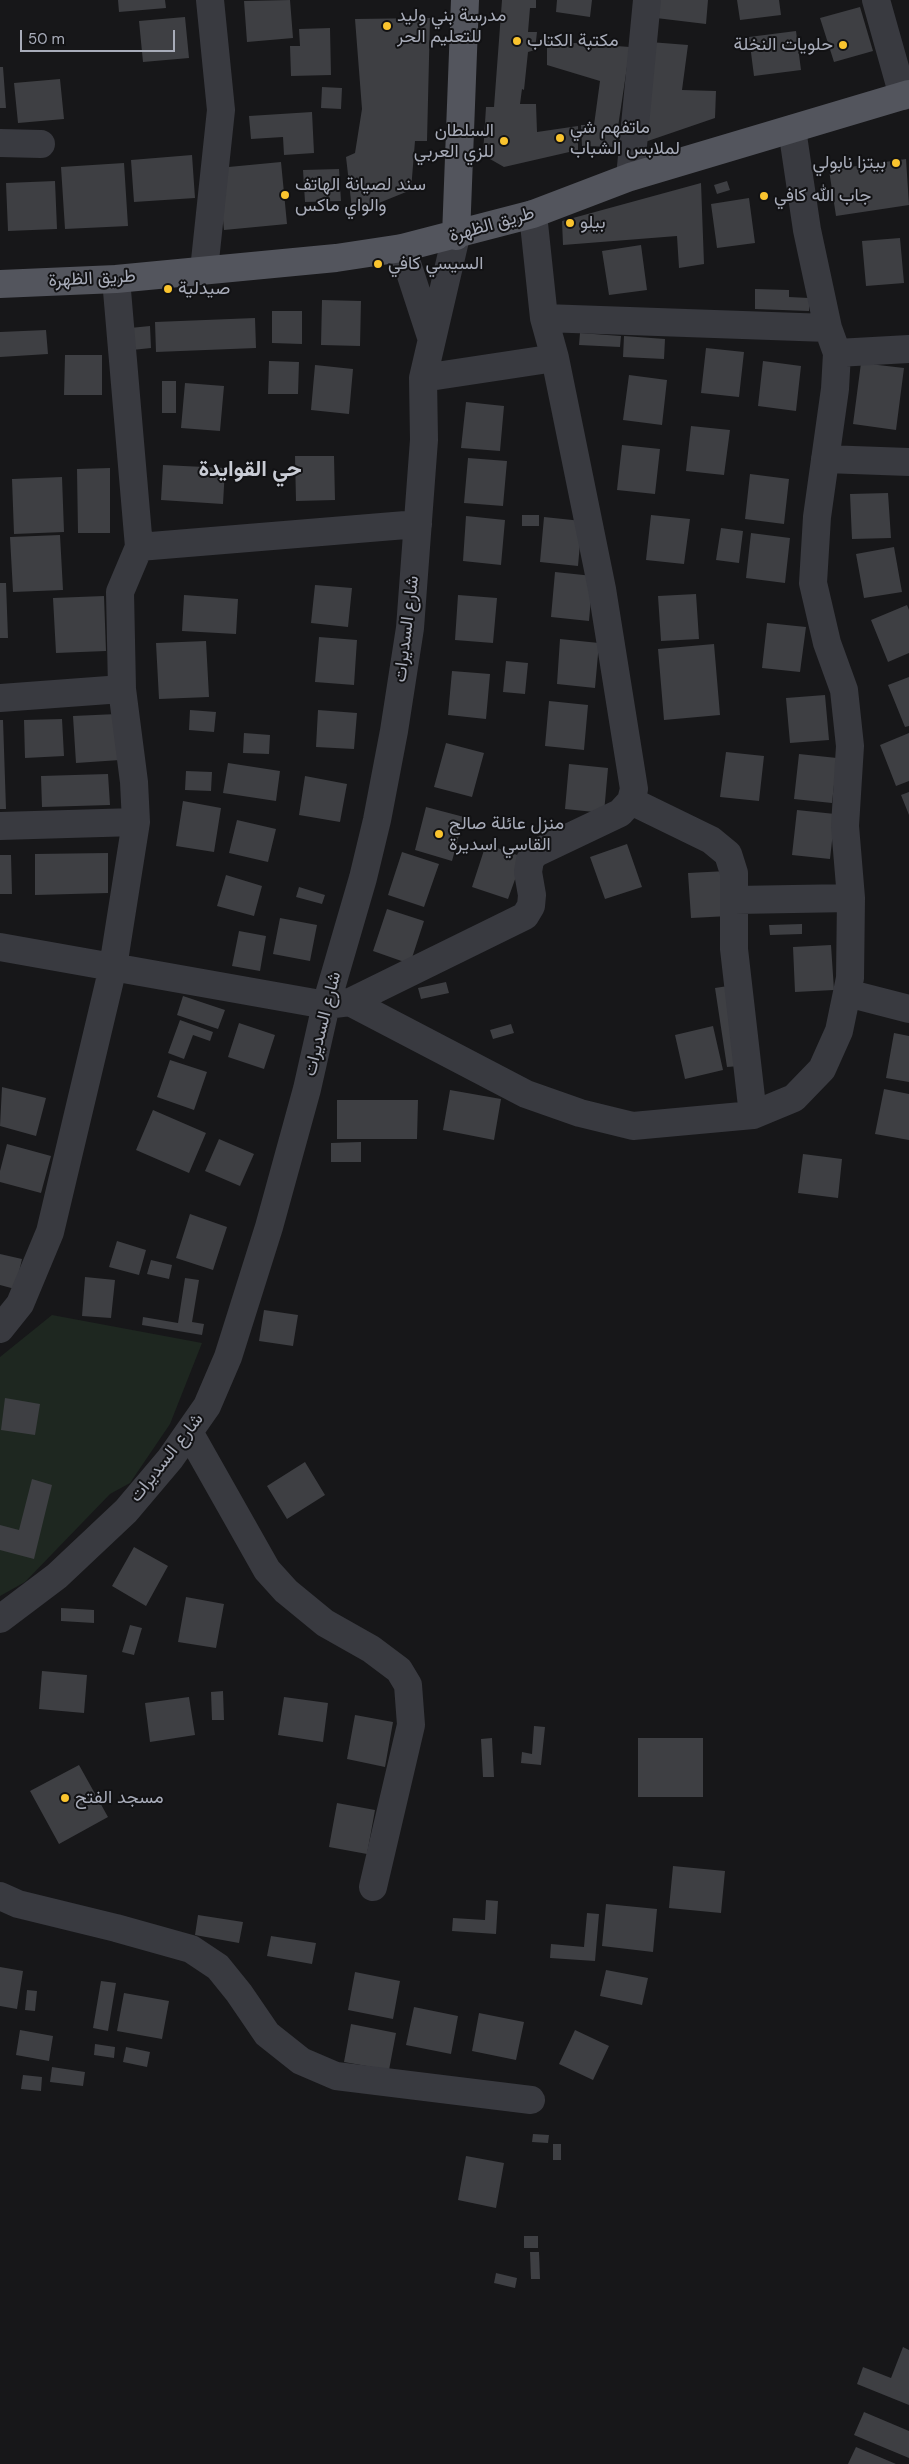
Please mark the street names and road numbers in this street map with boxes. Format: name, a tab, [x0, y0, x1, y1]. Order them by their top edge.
street label: طريق الظهرة	[447, 203, 537, 247]
street label: طريق الظهرة	[48, 266, 136, 292]
street label: شارع السديرات	[390, 575, 424, 683]
street label: شارع السديرات	[300, 969, 346, 1079]
street label: شارع السديرات	[126, 1409, 208, 1507]

